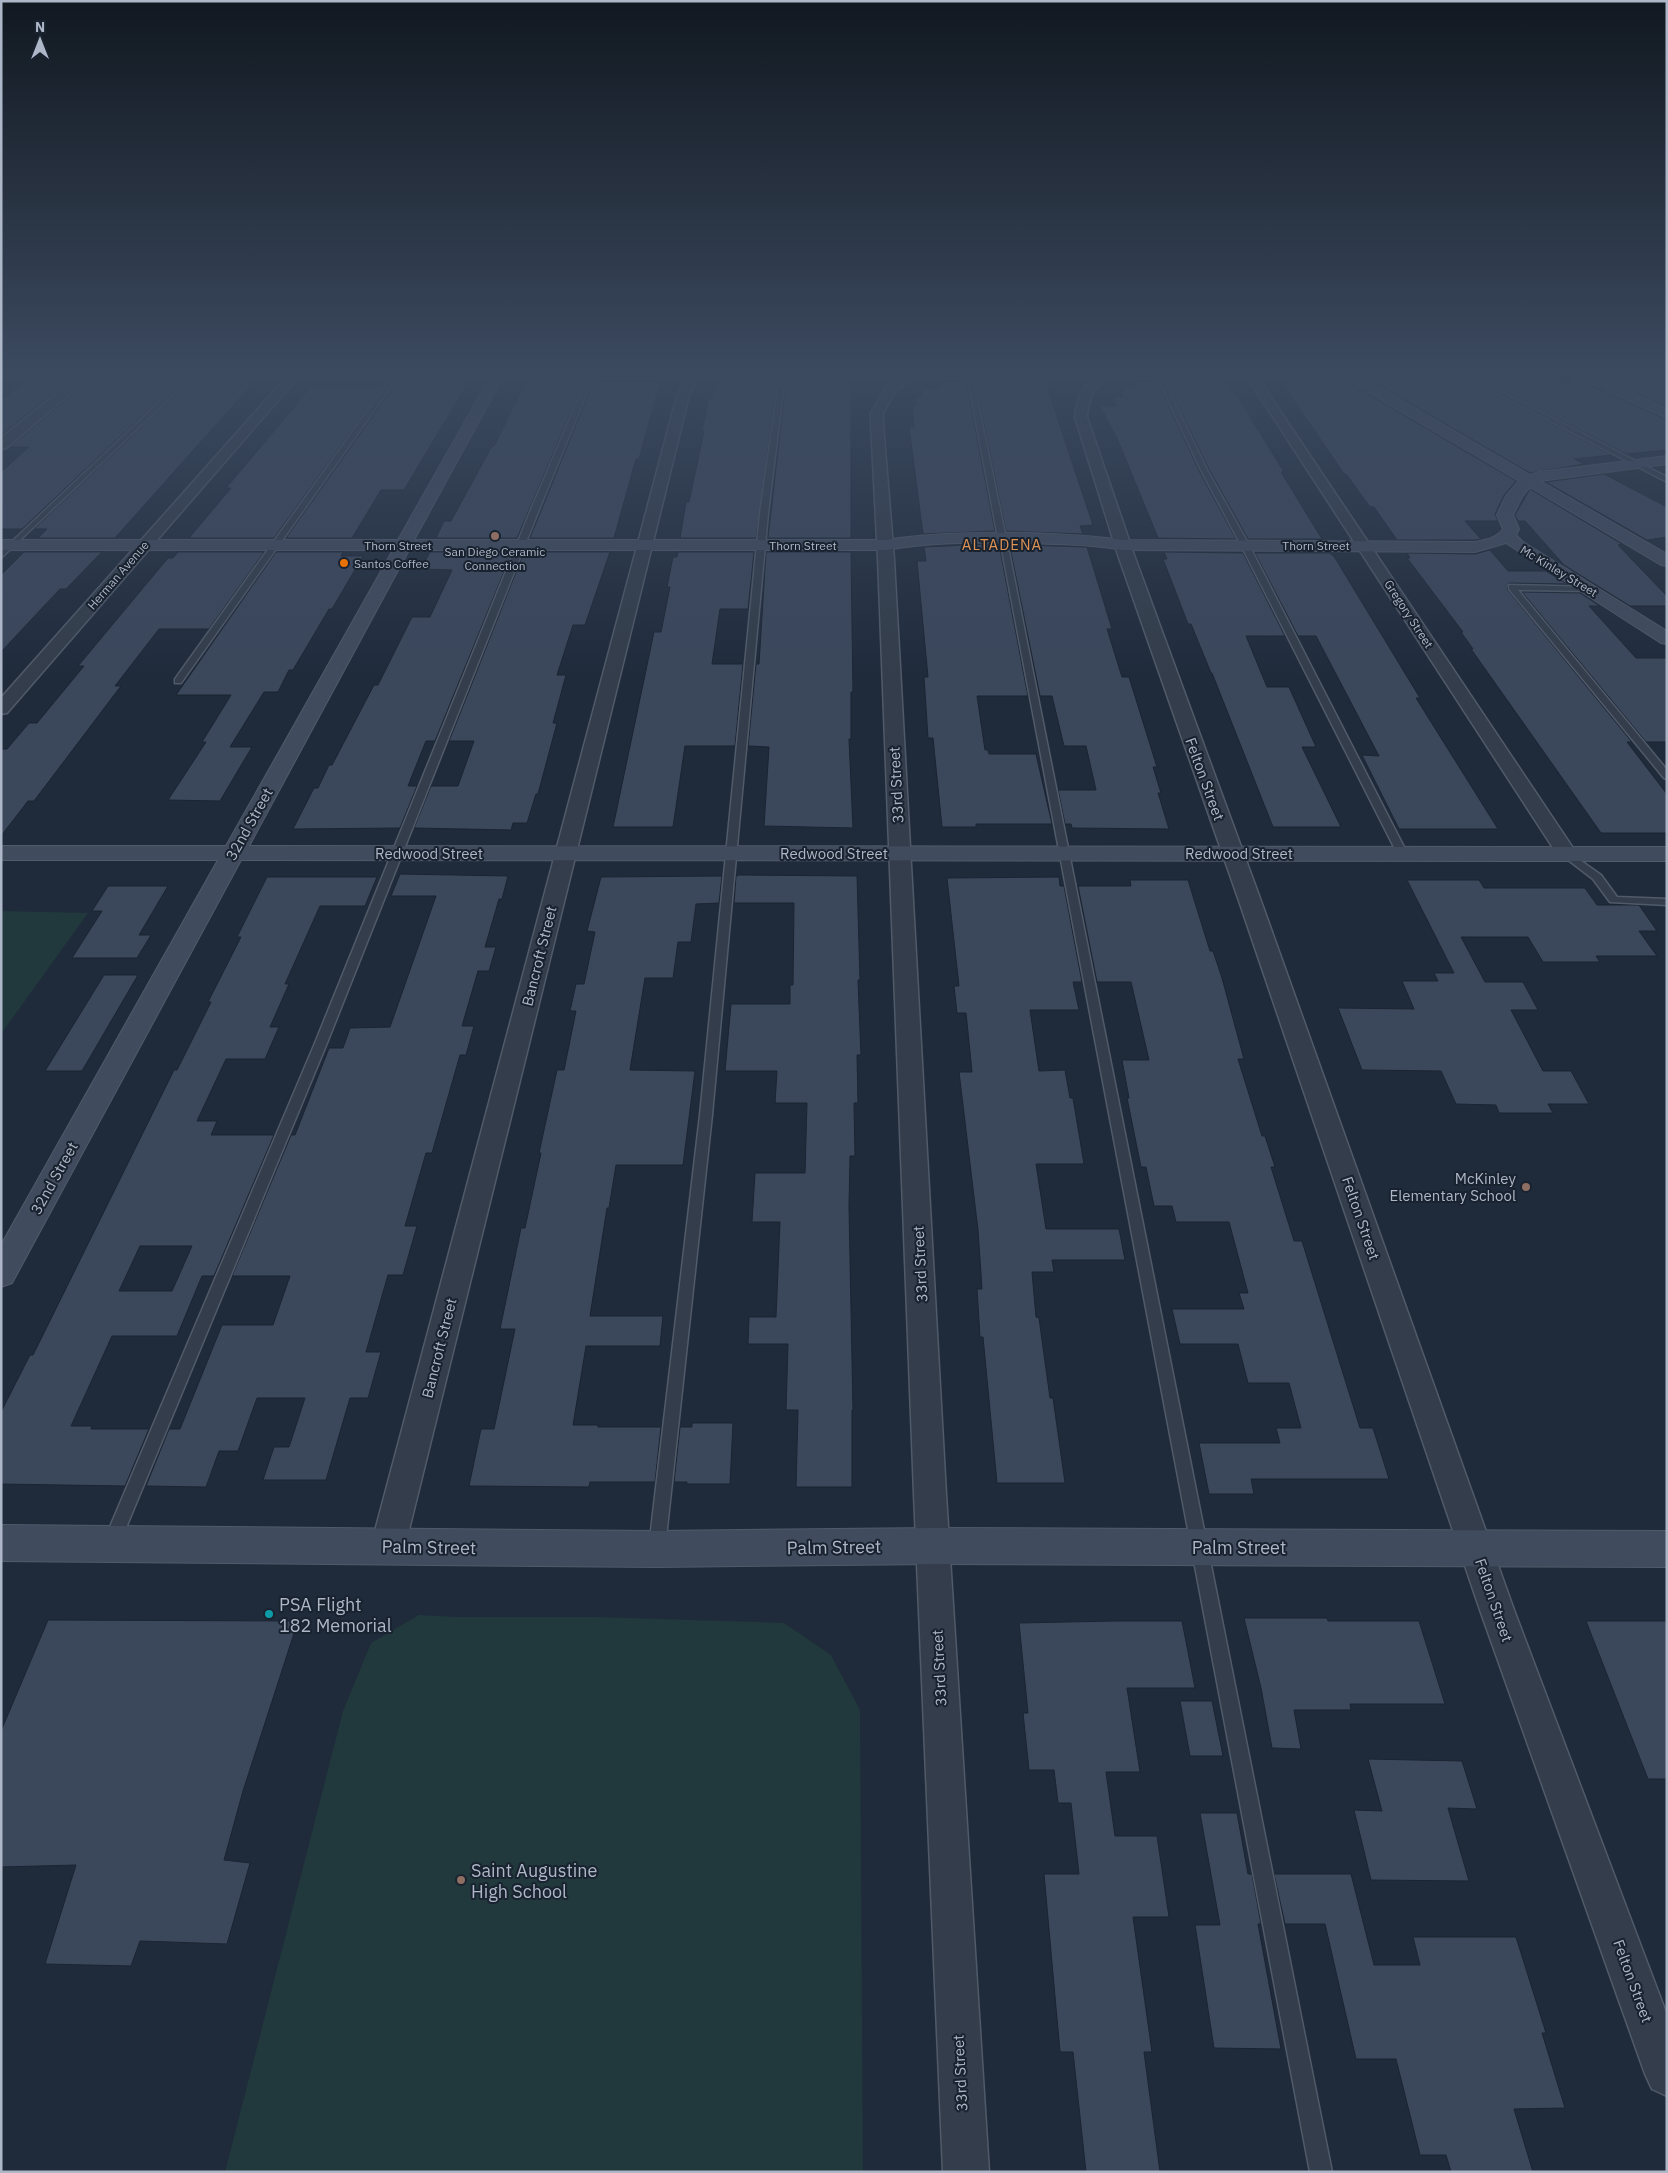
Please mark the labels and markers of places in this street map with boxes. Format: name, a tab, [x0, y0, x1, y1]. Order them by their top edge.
marker: San Diego Ceramic Connection	[489, 530, 501, 542]
place label: San Diego Ceramic Connection	[445, 544, 545, 573]
place label: Santos Coffee	[354, 556, 429, 571]
marker: Santos Coffee	[338, 557, 350, 569]
place label: McKinley Elementary School	[1389, 1169, 1517, 1205]
marker: McKinley Elementary School	[1520, 1181, 1532, 1193]
place label: PSA Flight 182 Memorial	[279, 1593, 392, 1637]
marker: PSA Flight 182 Memorial	[263, 1608, 275, 1620]
place label: Saint Augustine High School	[471, 1859, 597, 1903]
marker: Saint Augustine High School	[455, 1874, 467, 1886]

